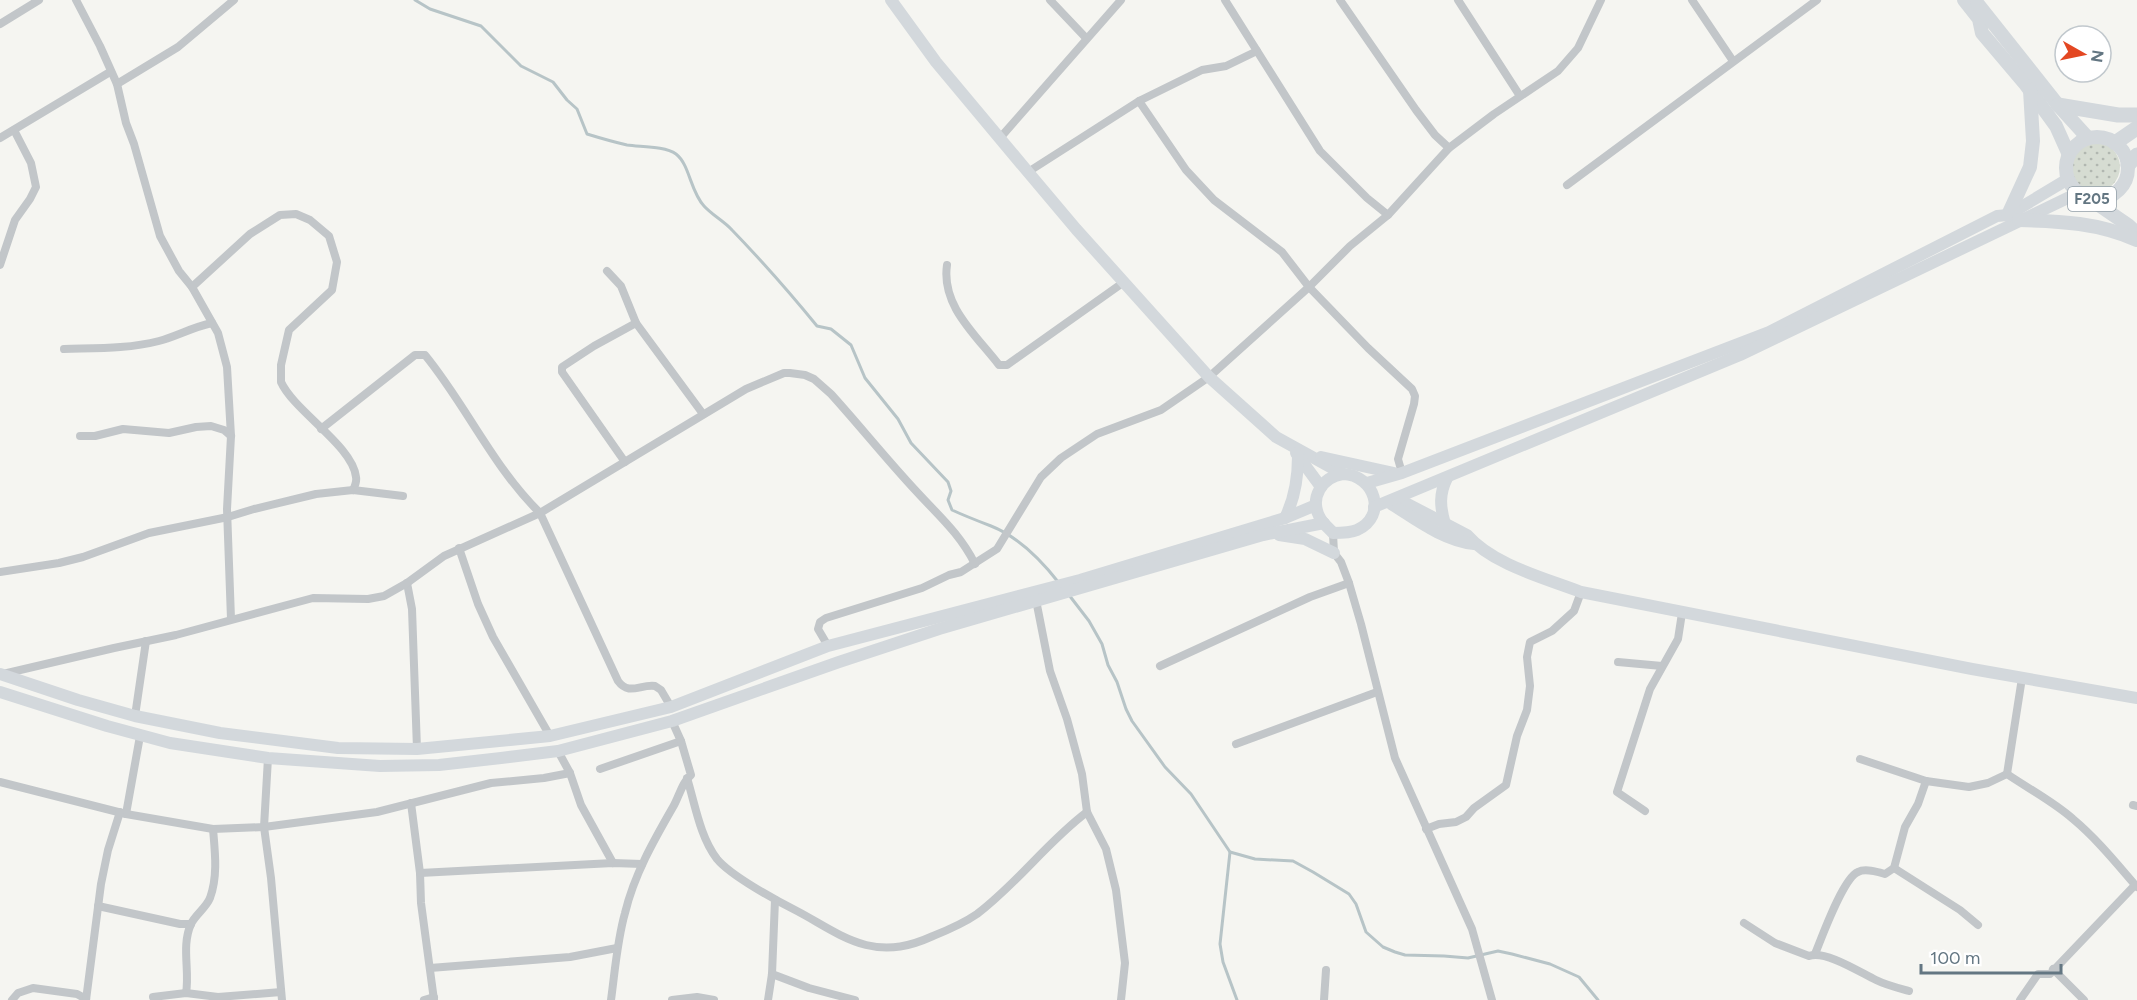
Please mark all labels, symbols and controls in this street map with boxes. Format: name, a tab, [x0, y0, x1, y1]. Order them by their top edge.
north arrow	[2053, 24, 2113, 84]
text: N	[2087, 49, 2108, 64]
road number: F205	[2068, 187, 2116, 211]
scale bar	[1921, 937, 2060, 975]
text: 100 m	[1930, 947, 1980, 969]

